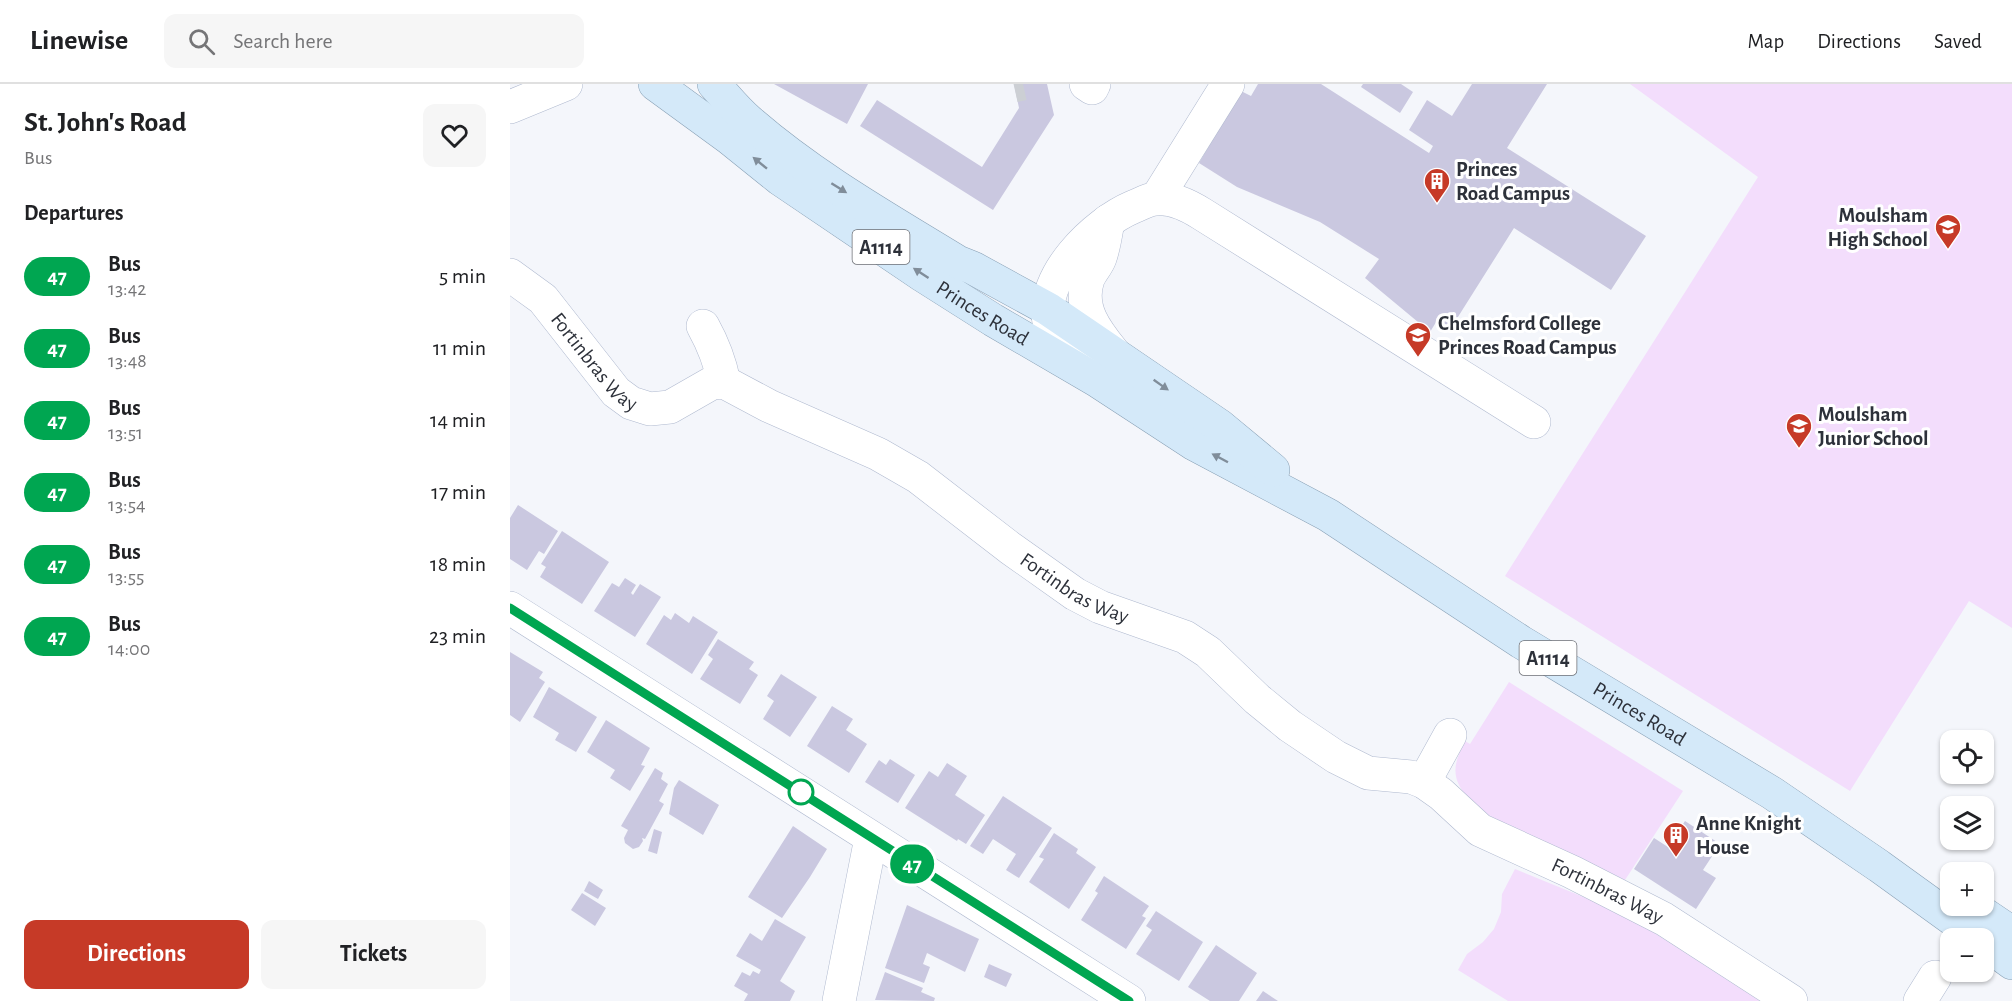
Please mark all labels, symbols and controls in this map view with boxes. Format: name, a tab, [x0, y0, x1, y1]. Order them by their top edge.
search box	[164, 14, 584, 68]
icon: search	[185, 25, 218, 58]
text: Linewise	[30, 27, 128, 55]
text: Search here	[233, 30, 333, 52]
text: Map	[1748, 31, 1784, 52]
text: Directions	[1817, 31, 1901, 52]
text: Saved	[1934, 31, 1982, 52]
button: heart	[423, 104, 486, 167]
text: St. John's Road	[24, 109, 187, 137]
text: Bus	[24, 148, 52, 168]
one-way arrow	[752, 156, 768, 169]
place label: Princes Road Campus	[1456, 159, 1570, 204]
building icon: Princes Road Campus	[1422, 166, 1452, 204]
one-way arrow	[831, 183, 847, 194]
text: Departures	[24, 202, 124, 224]
place label: Moulsham High School	[1827, 205, 1928, 250]
school or university icon: Moulsham High School	[1933, 212, 1963, 250]
road number: A1114	[852, 230, 910, 264]
text: Bus	[108, 253, 141, 275]
text: 5 min	[439, 265, 486, 287]
text: 47	[47, 266, 67, 287]
one-way arrow	[913, 267, 929, 279]
street label: Princes Road	[933, 277, 1032, 349]
text: 13:42	[108, 279, 146, 299]
street label: Fortinbras Way	[547, 309, 639, 415]
place label: Chelmsford College Princes Road Campus	[1438, 313, 1617, 358]
school or university icon: Chelmsford College Princes Road Campus	[1403, 320, 1433, 358]
text: Bus	[108, 325, 141, 347]
text: 11 min	[433, 337, 486, 359]
text: 47	[47, 338, 67, 359]
text: 13:48	[108, 351, 147, 371]
one-way arrow	[1153, 380, 1170, 391]
text: Bus	[108, 397, 141, 419]
place label: Moulsham Junior School	[1818, 404, 1929, 449]
text: 14 min	[430, 409, 486, 431]
text: 47	[47, 410, 67, 431]
school or university icon: Moulsham Junior School	[1784, 411, 1814, 449]
text: 13:51	[108, 423, 143, 443]
one-way arrow	[1212, 453, 1229, 463]
text: Bus	[108, 469, 141, 491]
text: 17 min	[431, 481, 486, 503]
text: 47	[47, 482, 67, 503]
text: 13:54	[108, 495, 146, 515]
text: Bus	[108, 541, 141, 563]
street label: Fortinbras Way	[1016, 549, 1131, 627]
text: 18 min	[430, 553, 486, 575]
text: 47	[47, 554, 67, 575]
text: 13:55	[108, 567, 144, 587]
text: Bus	[108, 613, 141, 635]
text: 23 min	[429, 625, 486, 647]
text: 47	[47, 626, 67, 647]
text: 14:00	[108, 639, 150, 659]
road number: A1114	[1520, 641, 1576, 675]
street label: Princes Road	[1589, 678, 1690, 750]
map controls	[1940, 730, 1994, 982]
button: locate	[1940, 730, 1994, 784]
unlabelled marker	[788, 779, 814, 805]
button: layers	[1940, 796, 1994, 850]
place label: Anne Knight House	[1696, 813, 1801, 858]
building icon: Anne Knight House	[1661, 820, 1691, 858]
line badge: 47	[885, 844, 939, 884]
text: 47	[902, 854, 922, 875]
street label: Fortinbras Way	[1548, 854, 1667, 928]
button: +	[1940, 862, 1994, 916]
button: Directions	[24, 920, 249, 989]
button: Tickets	[261, 920, 486, 989]
button: −	[1940, 928, 1994, 982]

